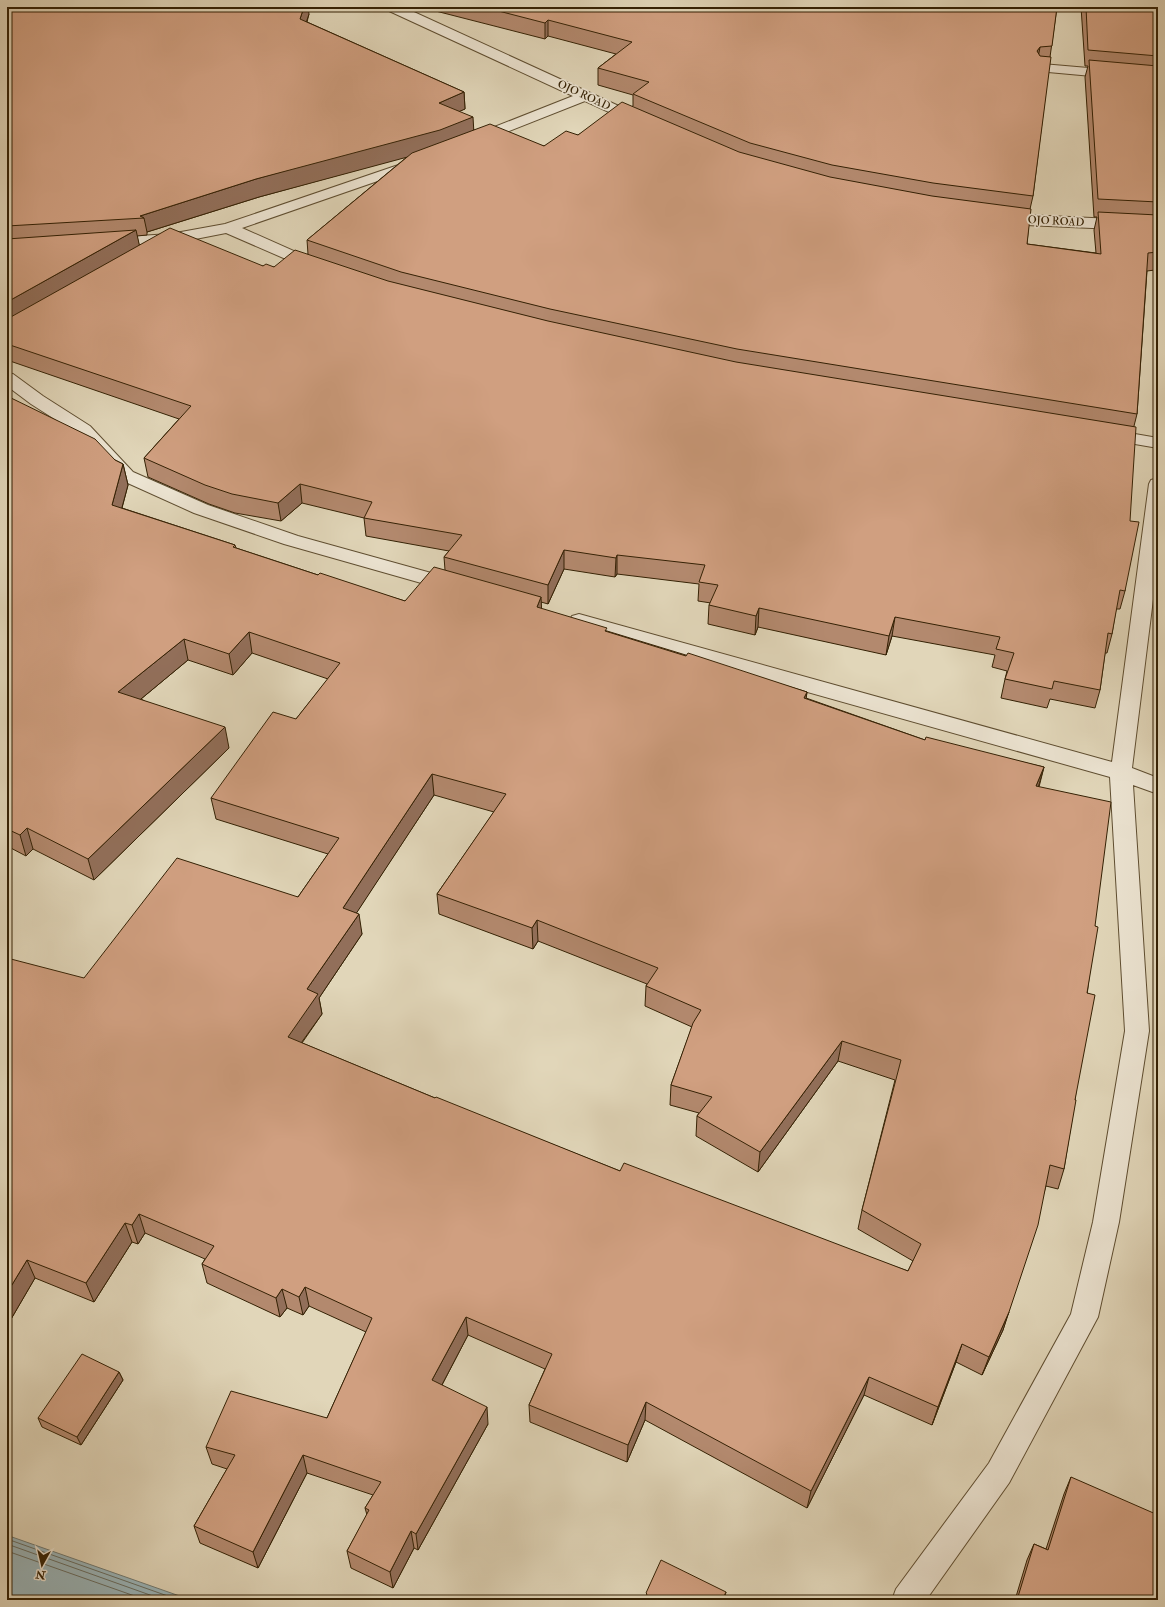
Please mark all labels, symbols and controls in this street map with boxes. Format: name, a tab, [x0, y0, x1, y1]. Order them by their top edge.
street label: OJO ROAD	[555, 77, 613, 114]
street label: OJO ROAD	[1027, 213, 1085, 230]
north arrow	[22, 1545, 62, 1585]
text: N	[34, 1567, 47, 1582]

